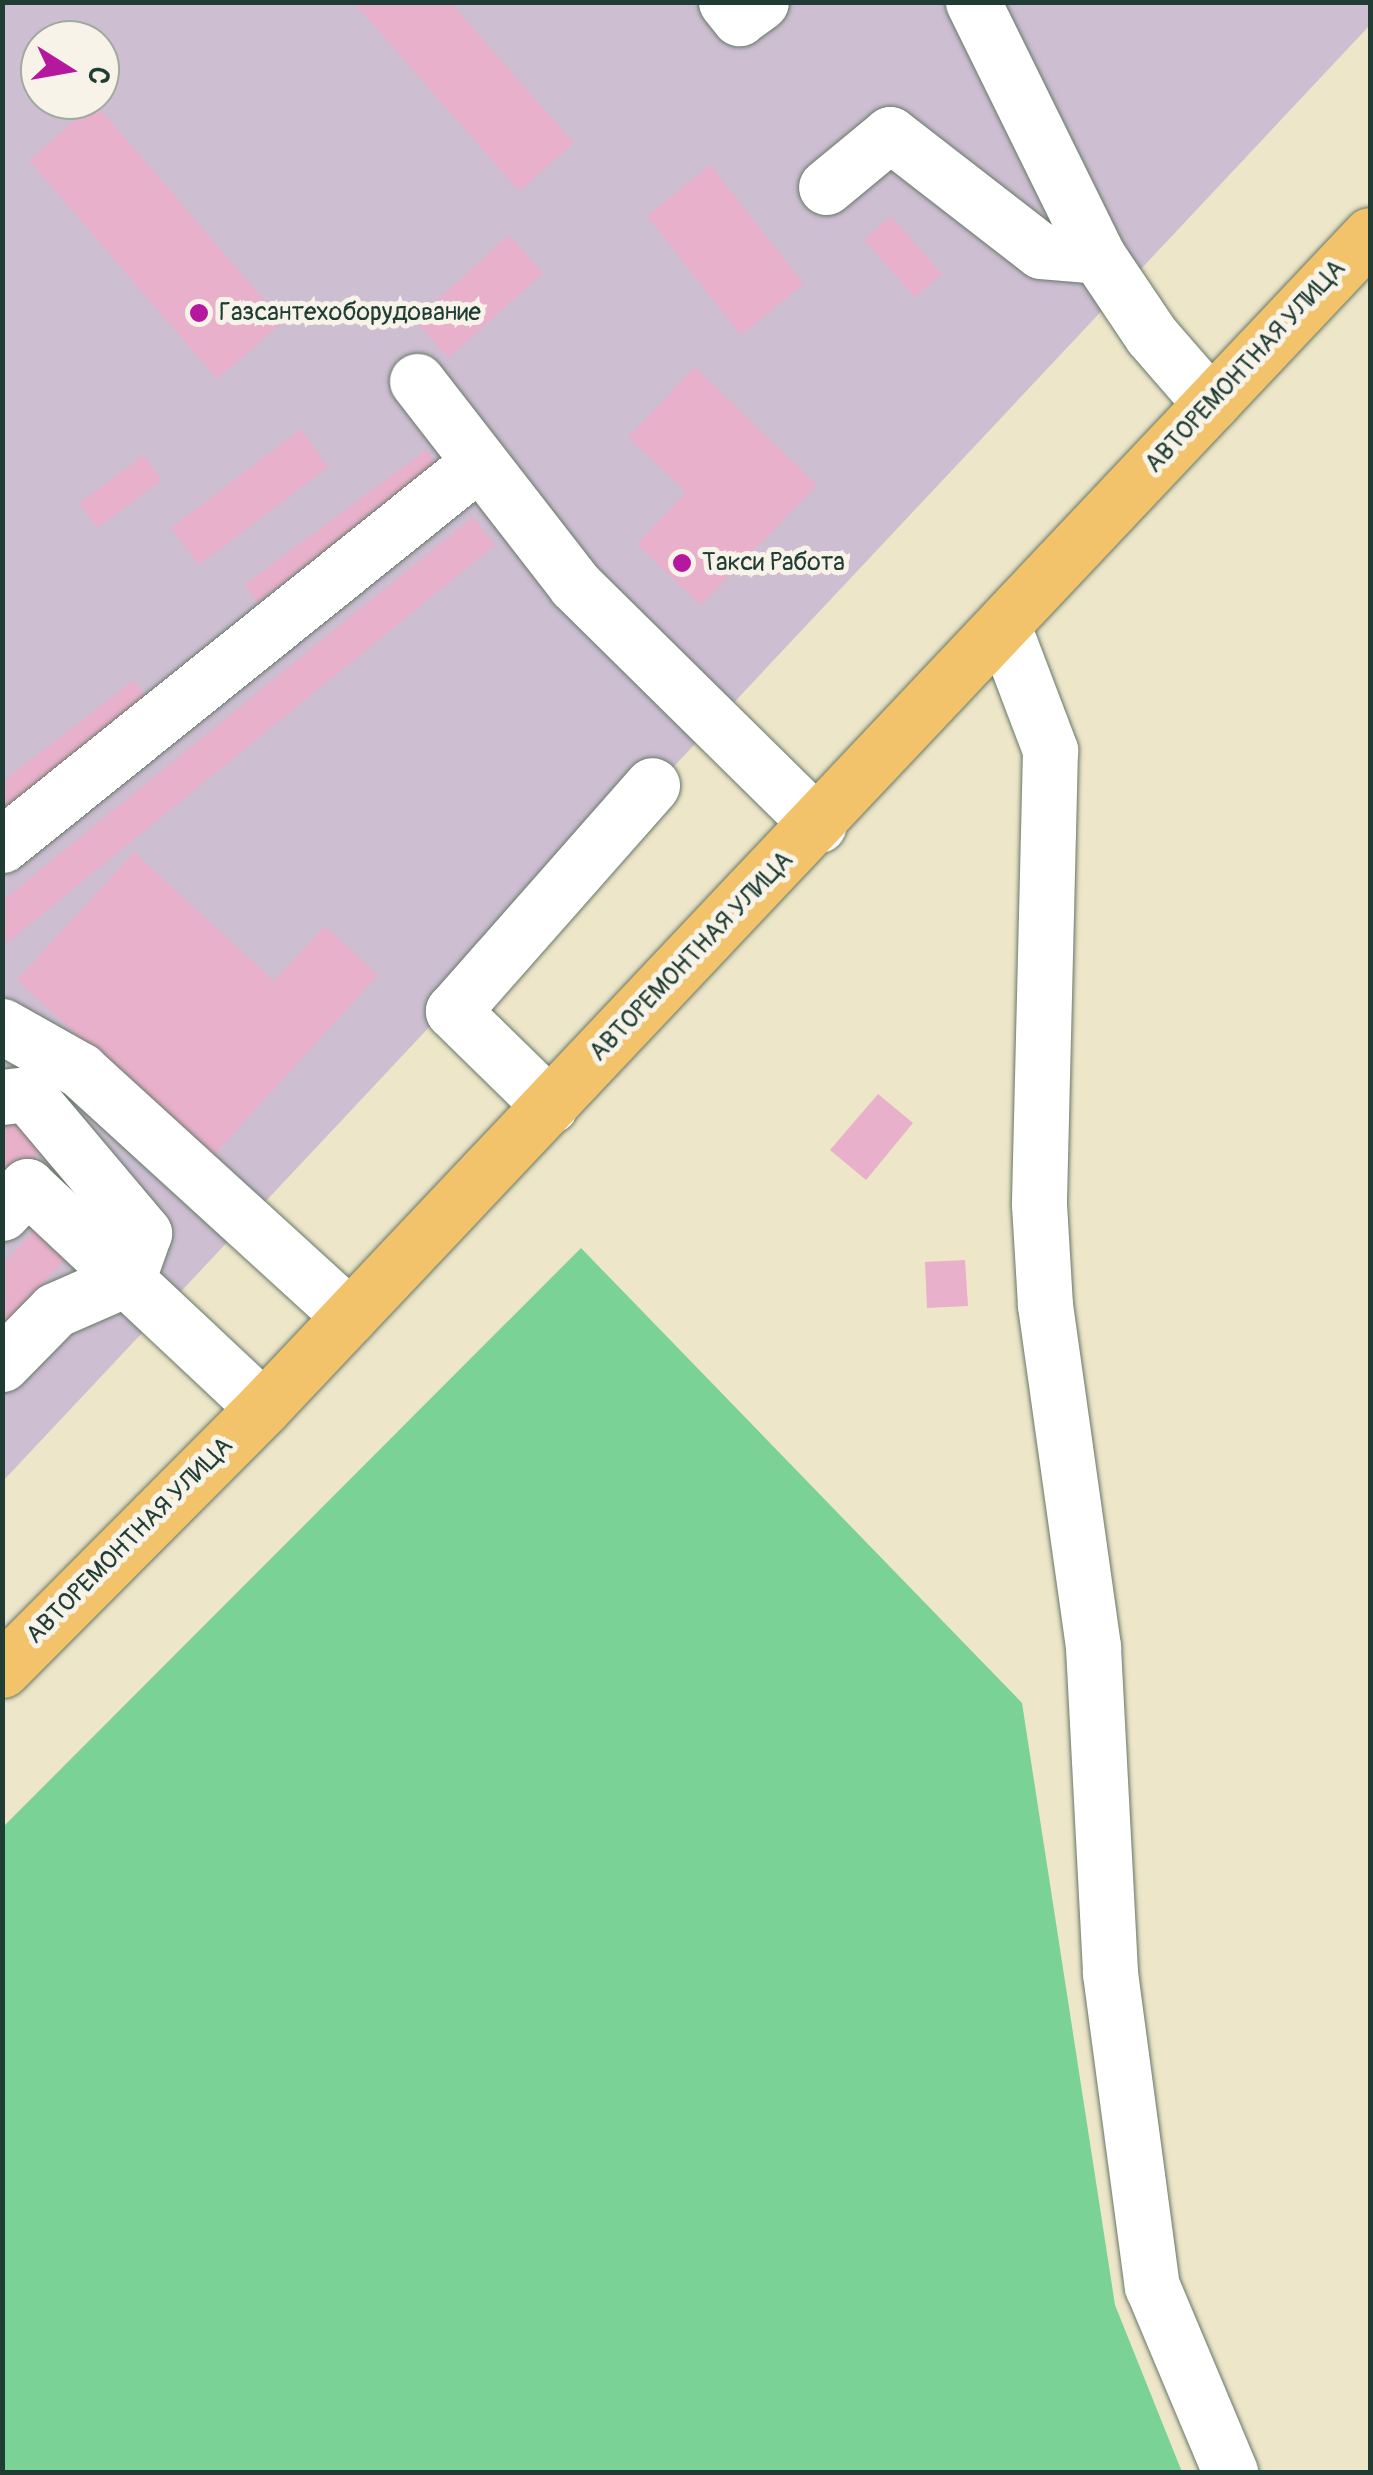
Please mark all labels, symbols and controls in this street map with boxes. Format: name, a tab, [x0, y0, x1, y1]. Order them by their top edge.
north arrow	[20, 20, 120, 120]
text: С	[79, 64, 117, 87]
street label: АВТОРЕМОНТНАЯ УЛИЦА	[1140, 254, 1352, 480]
place label: Газсантехоборудование	[219, 298, 481, 328]
marker: Газсантехоборудование	[188, 302, 210, 324]
place label: Такси Работа	[702, 548, 845, 578]
marker: Такси Работа	[671, 552, 693, 574]
street label: АВТОРЕМОНТНАЯ УЛИЦА	[584, 846, 800, 1068]
street label: АВТОРЕМОНТНАЯ УЛИЦА	[20, 1431, 240, 1651]

